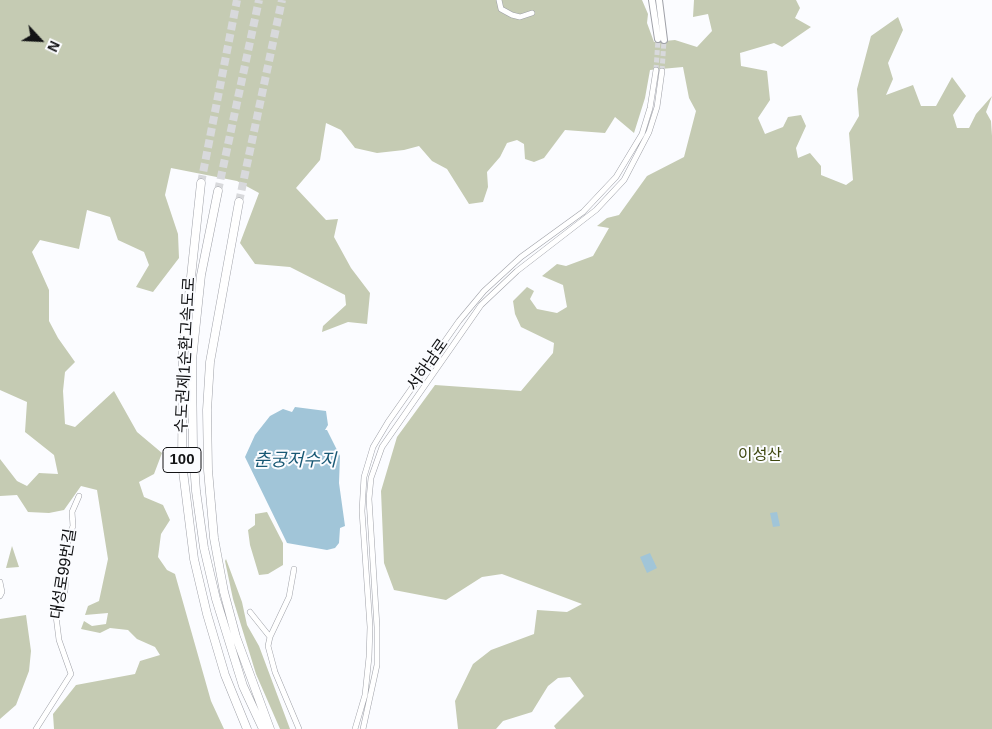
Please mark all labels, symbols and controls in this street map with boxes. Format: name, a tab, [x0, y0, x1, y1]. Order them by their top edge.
north arrow	[15, 15, 65, 65]
text: N	[44, 38, 63, 54]
street label: 수도권제1순환고속도로	[172, 277, 200, 433]
street label: 서하남로	[403, 335, 453, 395]
park label: 이성산	[738, 446, 782, 466]
road number: 100	[163, 448, 201, 472]
water label: 춘궁저수지	[254, 450, 336, 472]
street label: 대성로99번길	[47, 527, 81, 621]

